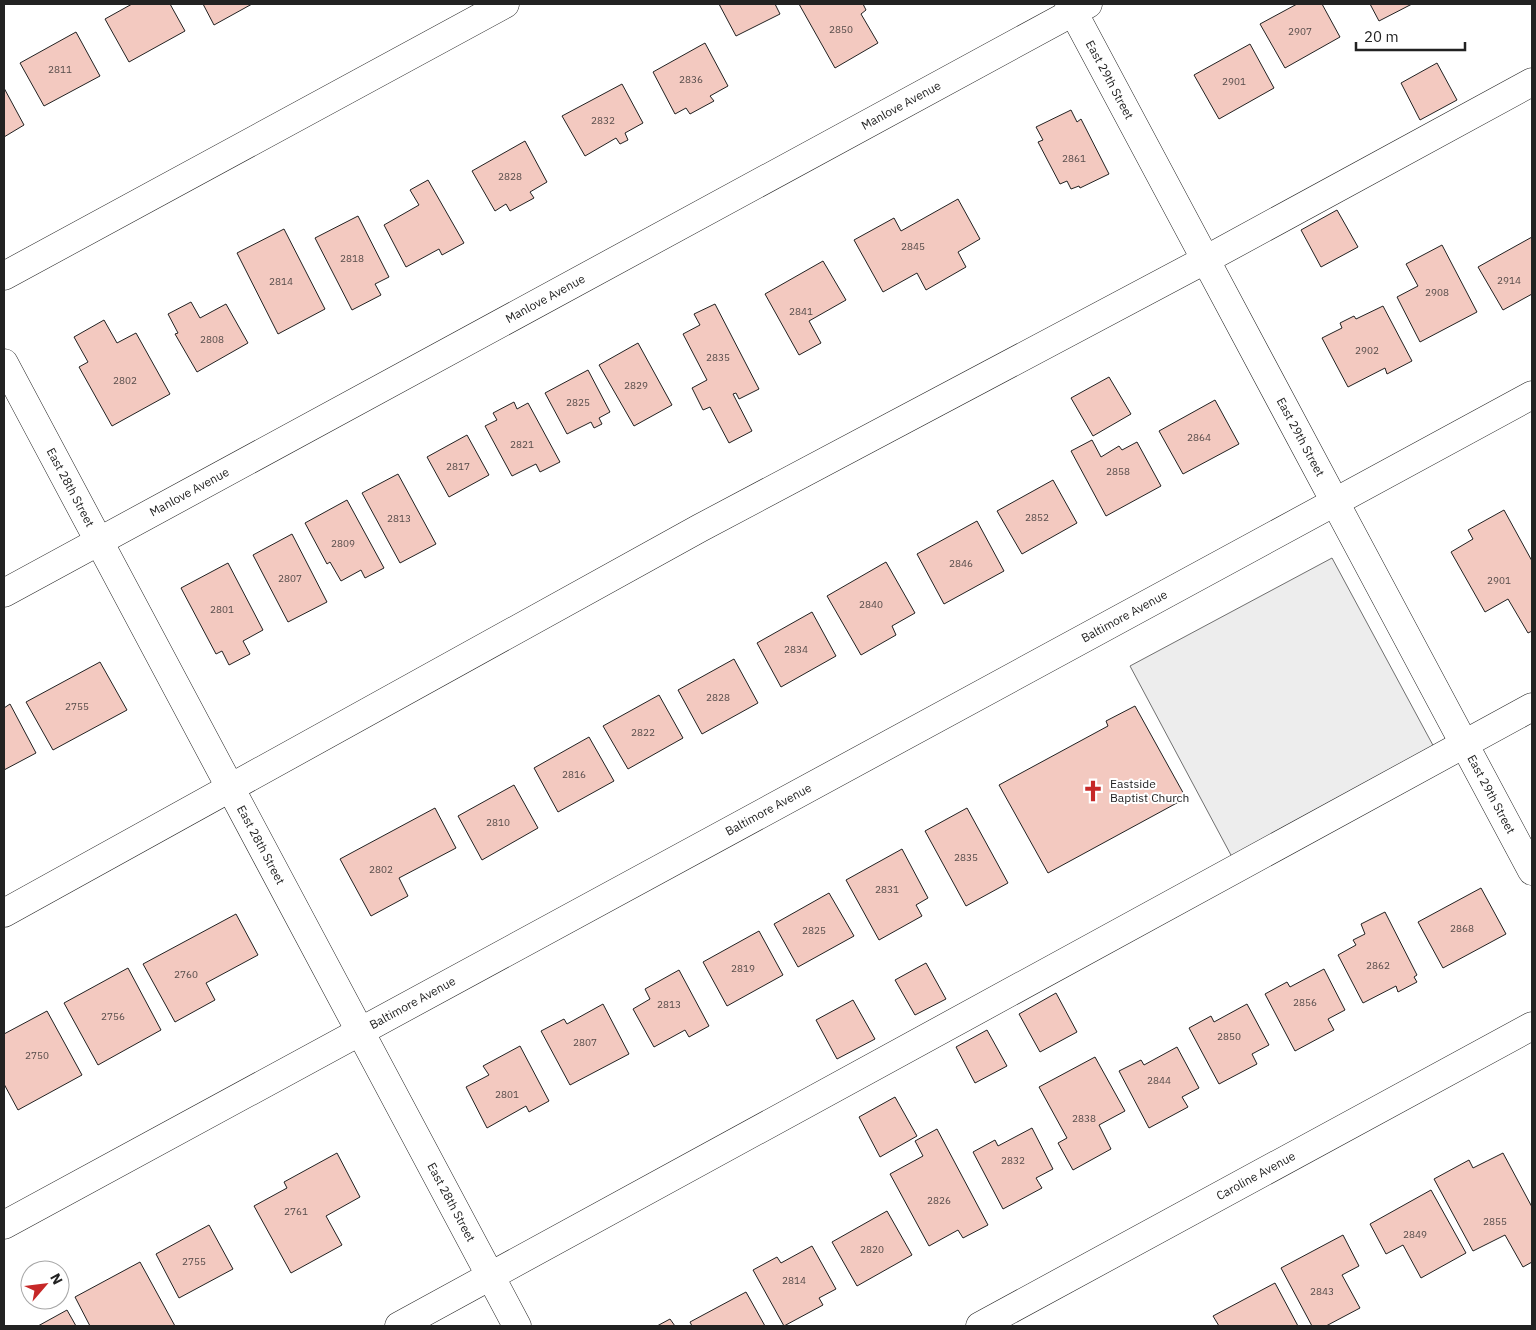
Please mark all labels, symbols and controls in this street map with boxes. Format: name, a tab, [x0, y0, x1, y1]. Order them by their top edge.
scale bar	[1356, 20, 1465, 52]
house number: 2850	[829, 23, 853, 36]
house number: 2907	[1288, 25, 1312, 38]
text: 20 m	[1364, 27, 1399, 46]
street label: East 29th Street	[1083, 37, 1137, 122]
house number: 2811	[48, 63, 72, 76]
house number: 2836	[679, 73, 703, 86]
house number: 2901	[1222, 75, 1246, 88]
street label: Manlove Avenue	[859, 77, 944, 133]
house number: 2832	[591, 114, 615, 127]
house number: 2861	[1062, 152, 1086, 165]
house number: 2828	[498, 170, 522, 183]
house number: 2845	[901, 240, 925, 253]
house number: 2818	[340, 252, 364, 265]
street label: Manlove Avenue	[503, 271, 588, 326]
house number: 2914	[1497, 274, 1521, 287]
house number: 2814	[269, 275, 293, 288]
house number: 2908	[1425, 286, 1449, 299]
house number: 2841	[789, 305, 813, 318]
house number: 2808	[200, 333, 224, 346]
house number: 2902	[1355, 344, 1379, 357]
house number: 2835	[706, 351, 730, 364]
house number: 2802	[113, 374, 137, 387]
house number: 2829	[624, 379, 648, 392]
street label: East 29th Street	[1274, 395, 1328, 479]
house number: 2825	[566, 396, 590, 409]
house number: 2864	[1187, 431, 1211, 444]
house number: 2821	[510, 438, 534, 451]
street label: East 28th Street	[44, 445, 98, 529]
house number: 2817	[446, 460, 470, 473]
street label: Manlove Avenue	[147, 464, 232, 519]
house number: 2858	[1106, 465, 1130, 478]
house number: 2852	[1025, 511, 1049, 524]
house number: 2813	[387, 512, 411, 525]
house number: 2809	[331, 537, 355, 550]
house number: 2846	[949, 557, 973, 570]
house number: 2807	[278, 572, 302, 585]
house number: 2901	[1487, 574, 1511, 587]
street label: Baltimore Avenue	[1078, 586, 1170, 645]
house number: 2840	[859, 598, 883, 611]
house number: 2801	[210, 603, 234, 616]
house number: 2834	[784, 643, 808, 656]
house number: 2828	[706, 691, 730, 704]
house number: 2755	[65, 700, 89, 713]
house number: 2822	[631, 726, 655, 739]
street label: East 29th Street	[1464, 752, 1519, 836]
house number: 2816	[562, 768, 586, 781]
place label: Eastside Baptist Church	[1110, 776, 1189, 805]
church icon: Eastside Baptist Church	[1080, 778, 1106, 804]
street label: Baltimore Avenue	[723, 780, 814, 839]
street label: East 28th Street	[234, 803, 288, 887]
house number: 2810	[486, 816, 510, 829]
house number: 2835	[954, 851, 978, 864]
house number: 2802	[369, 863, 393, 876]
house number: 2831	[875, 883, 899, 896]
house number: 2868	[1450, 922, 1474, 935]
house number: 2825	[802, 924, 826, 937]
house number: 2862	[1366, 959, 1390, 972]
house number: 2819	[731, 962, 755, 975]
house number: 2760	[174, 968, 198, 981]
street label: Baltimore Avenue	[367, 973, 458, 1032]
house number: 2856	[1293, 996, 1317, 1009]
house number: 2813	[657, 998, 681, 1011]
house number: 2756	[101, 1010, 125, 1023]
house number: 2850	[1217, 1030, 1241, 1043]
house number: 2807	[573, 1036, 597, 1049]
house number: 2750	[25, 1049, 49, 1062]
house number: 2844	[1147, 1074, 1171, 1087]
house number: 2801	[495, 1088, 519, 1101]
house number: 2838	[1072, 1112, 1096, 1125]
street label: Caroline Avenue	[1214, 1148, 1298, 1203]
house number: 2832	[1001, 1154, 1025, 1167]
street label: East 28th Street	[424, 1160, 479, 1244]
house number: 2826	[927, 1194, 951, 1207]
house number: 2761	[284, 1205, 308, 1218]
house number: 2855	[1483, 1215, 1507, 1228]
house number: 2849	[1403, 1228, 1427, 1241]
house number: 2820	[860, 1243, 884, 1256]
house number: 2755	[182, 1255, 206, 1268]
north arrow	[20, 1260, 70, 1310]
text: N	[46, 1270, 67, 1288]
house number: 2814	[782, 1274, 806, 1287]
house number: 2843	[1310, 1285, 1334, 1298]

